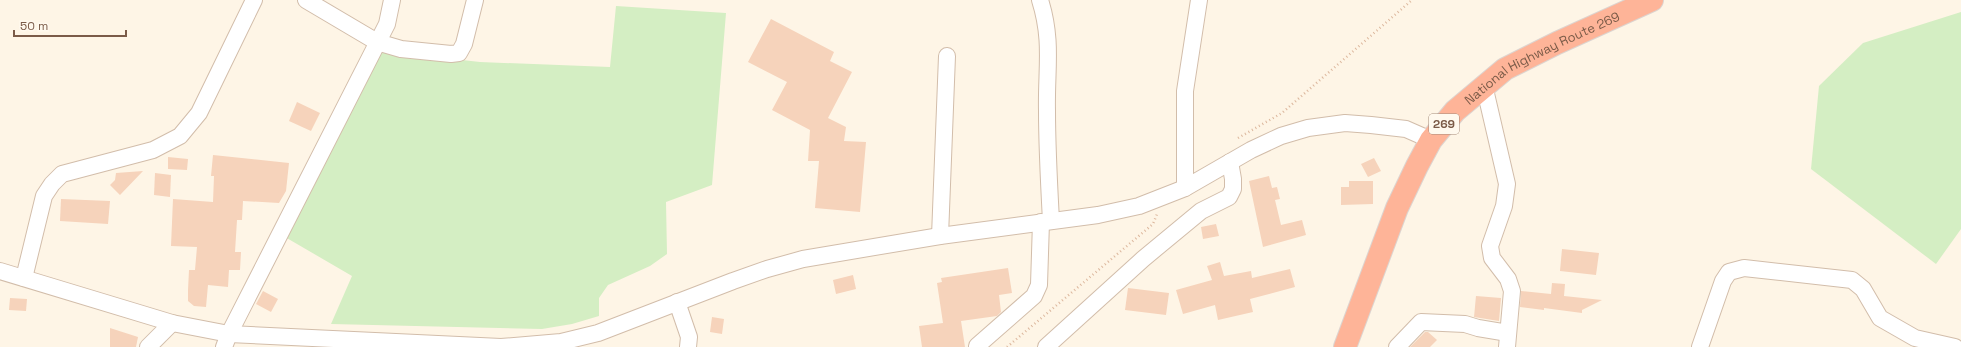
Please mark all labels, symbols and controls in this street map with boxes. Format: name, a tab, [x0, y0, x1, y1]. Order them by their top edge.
street label: National Highway Route 269	[1461, 7, 1622, 108]
scale bar	[14, 12, 126, 38]
text: 50 m	[20, 18, 48, 34]
road number: 269	[1429, 114, 1459, 134]

